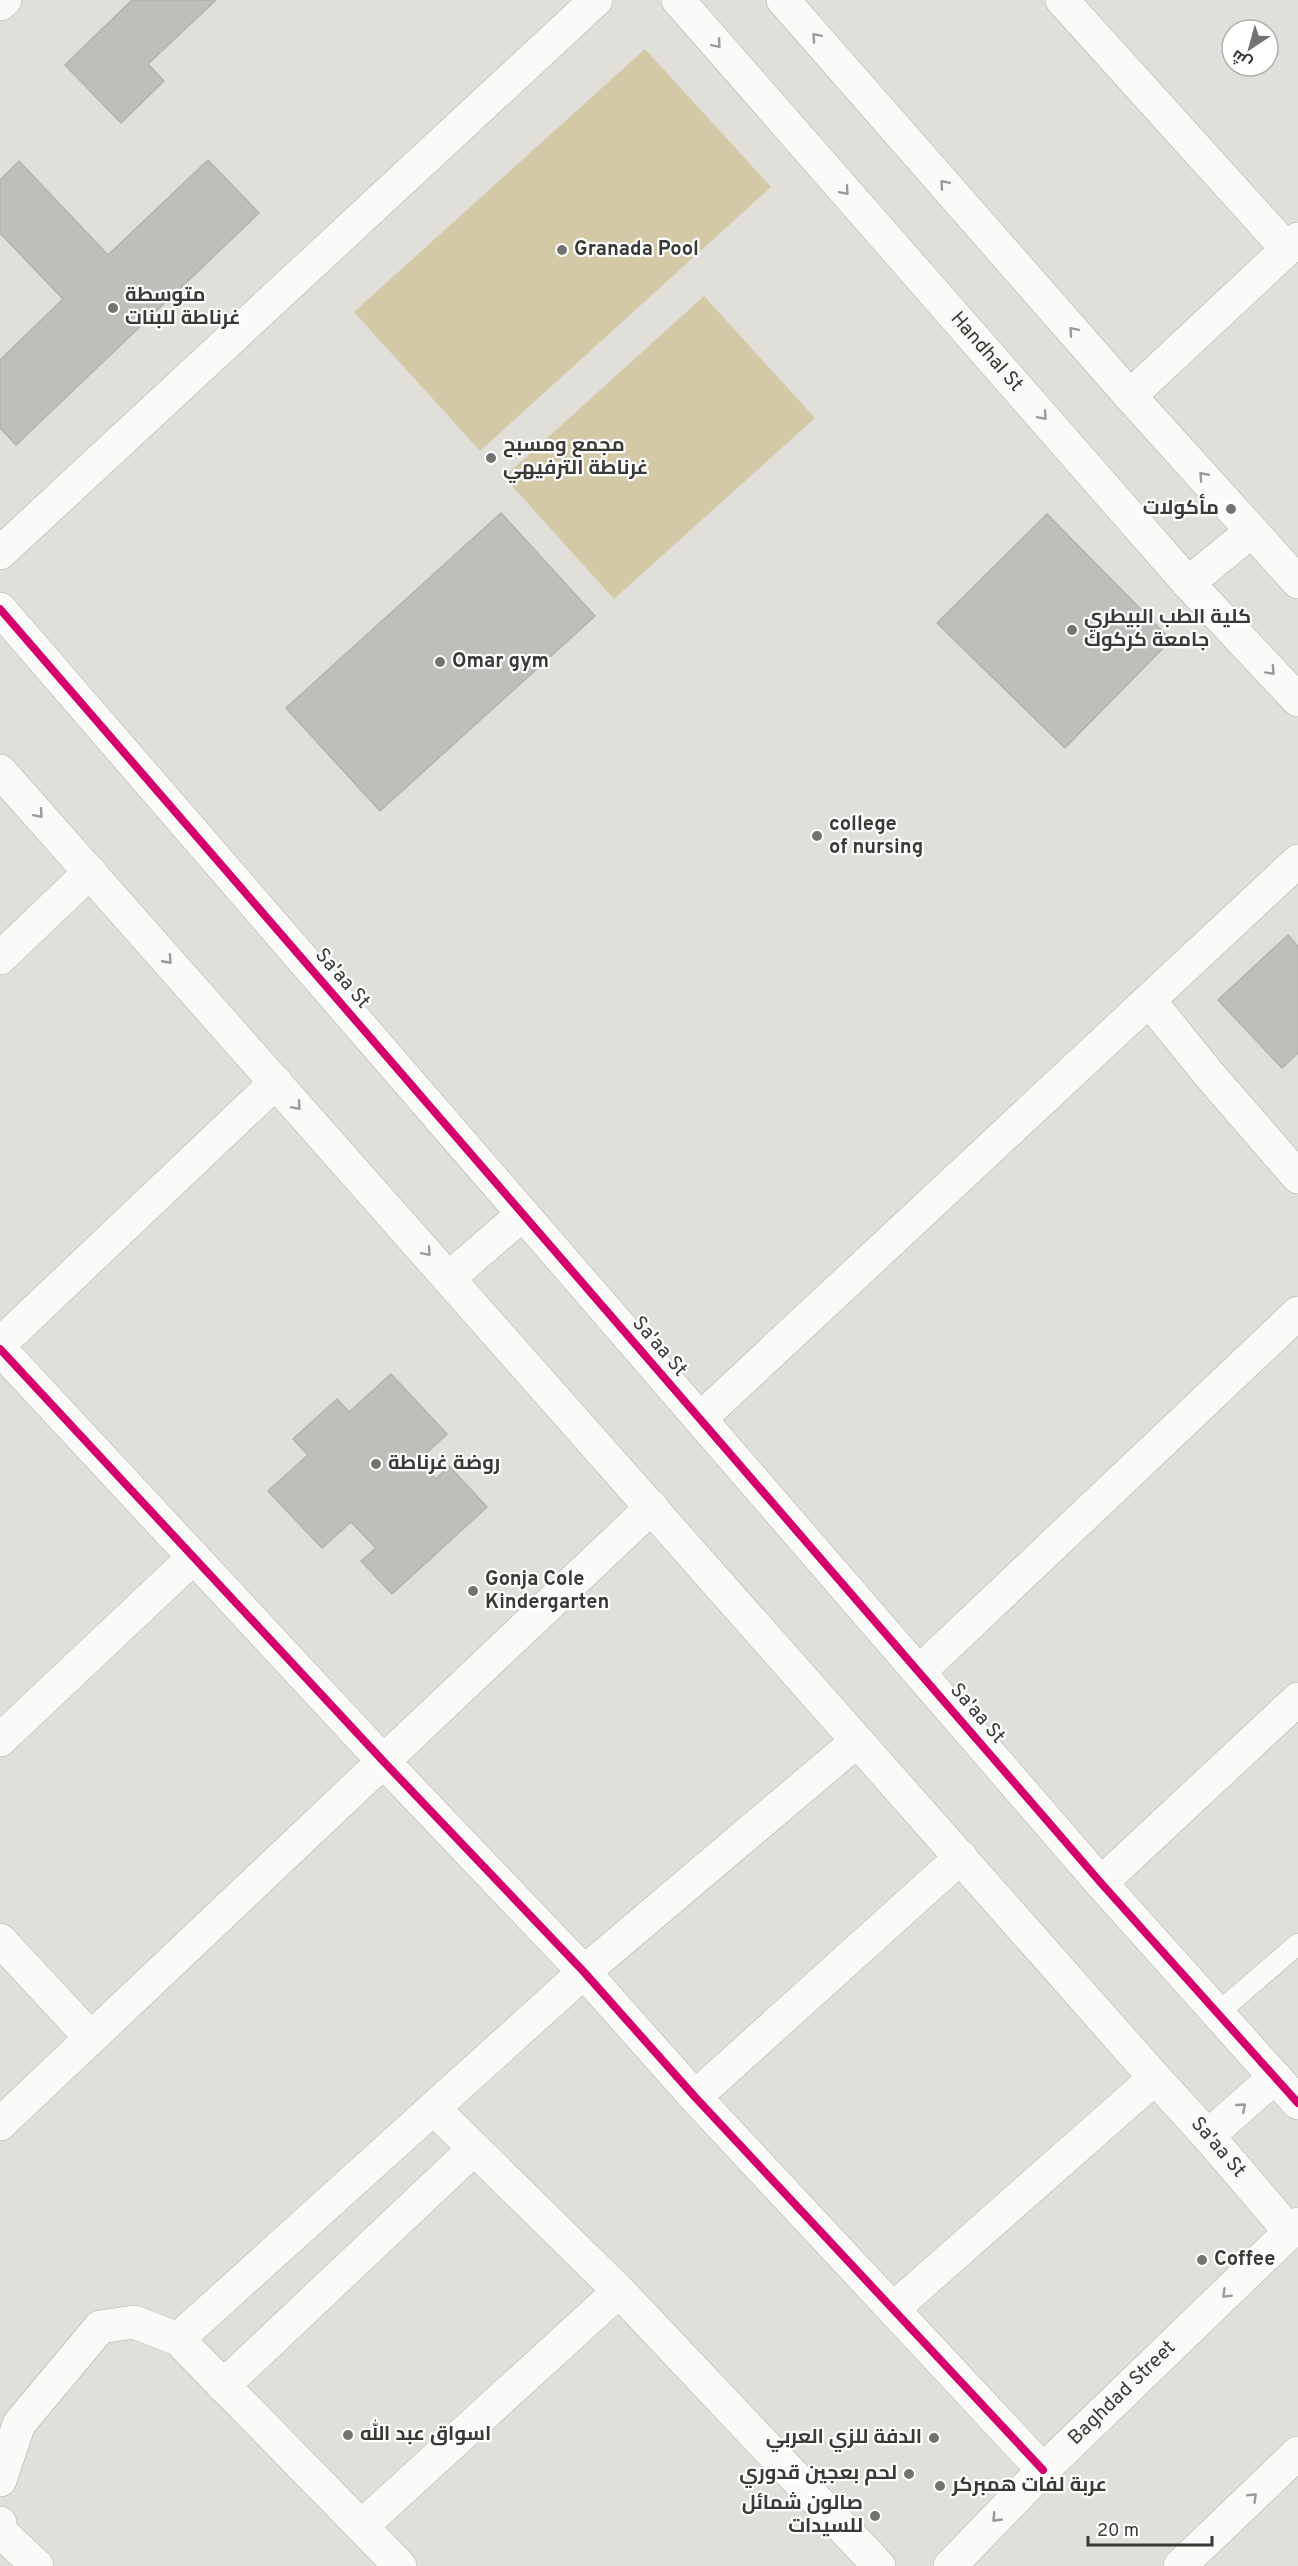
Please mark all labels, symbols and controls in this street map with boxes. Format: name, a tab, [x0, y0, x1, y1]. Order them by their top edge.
north arrow	[1220, 18, 1280, 78]
one-way arrow	[812, 33, 823, 44]
one-way arrow	[709, 37, 720, 48]
text: ش	[1228, 44, 1257, 73]
one-way arrow	[941, 180, 952, 191]
one-way arrow	[838, 184, 849, 195]
place label: Granada Pool	[574, 237, 699, 263]
marker: Granada Pool	[555, 243, 569, 257]
place label: متوسطة غرناطة للبنات	[125, 283, 241, 332]
marker: متوسطة غرناطة للبنات	[106, 301, 120, 315]
street label: Handhal St	[944, 307, 1028, 398]
one-way arrow	[1069, 327, 1080, 338]
one-way arrow	[1036, 410, 1047, 420]
place label: مجمع ومسبح غرناطة الترفيهي	[503, 433, 648, 483]
marker: مجمع ومسبح غرناطة الترفيهي	[484, 451, 498, 465]
one-way arrow	[1199, 472, 1210, 483]
place label: مأكولات	[1143, 493, 1219, 522]
marker: مأكولات	[1224, 502, 1238, 516]
place label: كلية الطب البيطري جامعة كركوك	[1084, 605, 1251, 654]
marker: كلية الطب البيطري جامعة كركوك	[1065, 623, 1079, 637]
place label: Omar gym	[452, 649, 549, 675]
marker: Omar gym	[433, 655, 447, 669]
one-way arrow	[1264, 664, 1275, 675]
one-way arrow	[32, 808, 43, 818]
place label: college of nursing	[829, 812, 923, 861]
marker: college of nursing	[810, 829, 824, 843]
street label: Sa'aa St	[309, 943, 375, 1015]
one-way arrow	[161, 954, 172, 964]
one-way arrow	[290, 1099, 301, 1110]
one-way arrow	[419, 1246, 430, 1257]
street label: Sa'aa St	[626, 1311, 692, 1383]
place label: روضة غرناطة	[388, 1451, 500, 1477]
marker: روضة غرناطة	[369, 1457, 383, 1471]
place label: Gonja Cole Kindergarten	[485, 1567, 609, 1616]
marker: Gonja Cole Kindergarten	[466, 1584, 480, 1598]
street label: Sa'aa St	[944, 1678, 1010, 1750]
one-way arrow	[1235, 2103, 1246, 2114]
street label: Sa'aa St	[1184, 2112, 1251, 2183]
place label: Coffee	[1214, 2247, 1275, 2273]
marker: Coffee	[1195, 2253, 1209, 2267]
one-way arrow	[1222, 2287, 1232, 2298]
street label: Baghdad Street	[1063, 2335, 1182, 2451]
place label: اسواق عبد الله	[360, 2419, 491, 2448]
place label: الدفة للزي العربي	[766, 2425, 922, 2452]
marker: اسواق عبد الله	[341, 2428, 355, 2442]
marker: الدفة للزي العربي	[927, 2431, 941, 2445]
place label: لحم بعجين قدوري	[739, 2461, 897, 2488]
marker: لحم بعجين قدوري	[902, 2467, 916, 2481]
place label: عربة لفات همبركر	[951, 2473, 1107, 2499]
marker: عربة لفات همبركر	[933, 2479, 947, 2493]
place label: صالون شمائل للسيدات	[742, 2491, 863, 2540]
one-way arrow	[1245, 2493, 1256, 2504]
marker: صالون شمائل للسيدات	[868, 2509, 882, 2523]
scale bar	[1088, 2509, 1212, 2547]
one-way arrow	[992, 2512, 1003, 2522]
text: 20 m	[1097, 2520, 1139, 2543]

